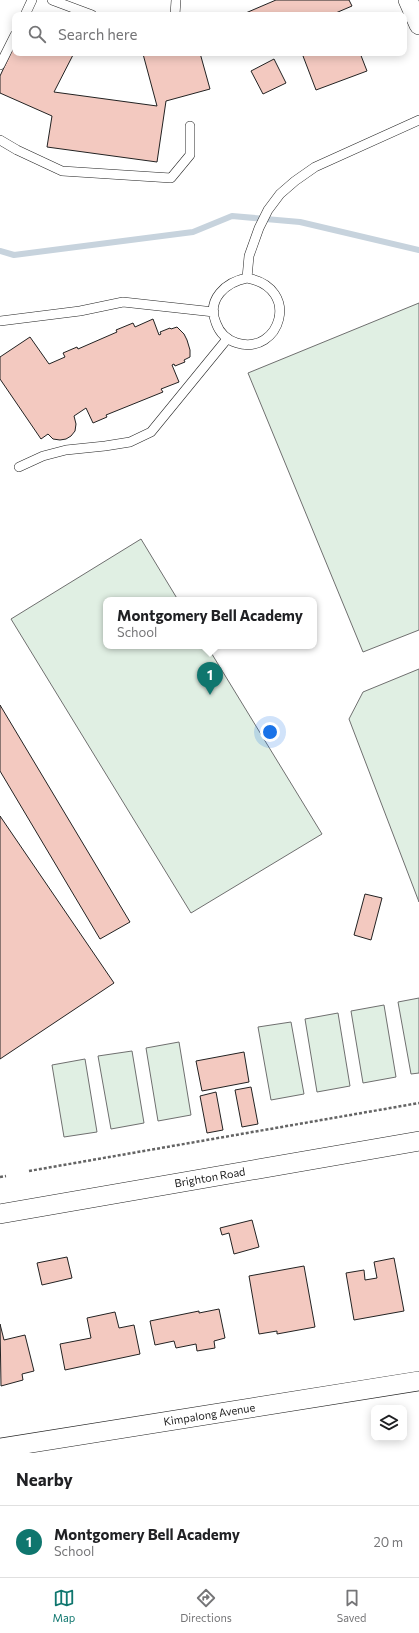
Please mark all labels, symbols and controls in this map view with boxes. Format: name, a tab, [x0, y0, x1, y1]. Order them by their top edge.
search box	[12, 12, 407, 56]
icon: search	[26, 23, 48, 45]
text: Search here	[58, 25, 137, 43]
popup	[103, 597, 317, 649]
text: Montgomery Bell Academy	[117, 606, 303, 624]
text: School	[117, 624, 157, 640]
pin: 1	[197, 662, 223, 695]
your location	[260, 722, 280, 742]
street label: Brighton Road	[173, 1164, 246, 1190]
street label: Kimpalong Avenue	[163, 1400, 256, 1428]
map controls	[371, 1405, 407, 1441]
button: layers	[371, 1405, 407, 1441]
text: Nearby	[16, 1469, 73, 1490]
text: Montgomery Bell Academy	[54, 1525, 240, 1543]
text: 1	[26, 1534, 32, 1550]
text: 20 m	[374, 1534, 403, 1550]
text: School	[54, 1543, 94, 1559]
tab: Map	[53, 1587, 75, 1624]
tab: Directions	[180, 1587, 232, 1624]
tab: Saved	[337, 1587, 366, 1624]

